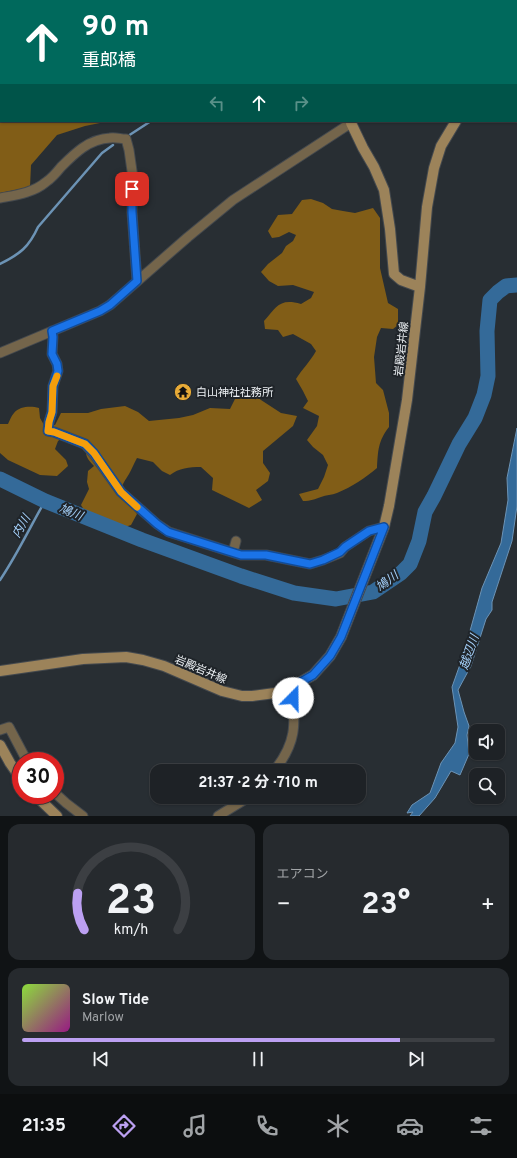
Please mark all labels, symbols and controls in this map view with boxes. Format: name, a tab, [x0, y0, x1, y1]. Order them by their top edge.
text: 90 m	[82, 10, 149, 46]
icon: ahead	[16, 16, 68, 68]
text: 重郎橋	[82, 50, 136, 73]
icon: left	[206, 92, 228, 114]
icon: ahead	[248, 92, 270, 114]
icon: right	[290, 92, 312, 114]
pin	[115, 172, 149, 206]
icon: arrive	[121, 178, 143, 200]
street label: 岩殿岩井線	[392, 321, 412, 377]
temple icon: 白山神社社務所	[173, 382, 193, 402]
place label: 白山神社社務所	[196, 386, 274, 400]
water label: 鳩川	[56, 501, 87, 526]
water label: 内川	[9, 510, 36, 541]
water label: 鳩川	[373, 567, 404, 595]
water label: 越辺川	[457, 631, 484, 672]
street label: 岩殿岩井線	[173, 653, 229, 687]
position arrow	[272, 677, 314, 719]
map controls	[469, 724, 505, 804]
button: sound	[469, 724, 505, 760]
speed limit sign: 30	[12, 752, 64, 804]
button: search	[469, 768, 505, 804]
text: 21:37 · 2 分 · 710 m	[198, 774, 318, 793]
text: エアコン	[277, 867, 329, 883]
text: 23	[106, 876, 156, 929]
text: 23°	[361, 887, 410, 924]
text: −	[277, 892, 291, 919]
text: +	[481, 892, 495, 919]
text: km/h	[114, 921, 149, 939]
text: Slow Tide	[82, 991, 149, 1010]
text: Marlow	[82, 1010, 124, 1026]
icon: previous	[90, 1048, 112, 1070]
icon: pause	[247, 1048, 269, 1070]
icon: next	[405, 1048, 427, 1070]
icon: directions	[110, 1112, 138, 1140]
icon: music	[181, 1112, 209, 1140]
icon: phone	[253, 1112, 281, 1140]
icon: climate	[324, 1112, 352, 1140]
icon: car	[396, 1112, 424, 1140]
icon: filters	[467, 1112, 495, 1140]
text: 21:35	[22, 1115, 66, 1138]

